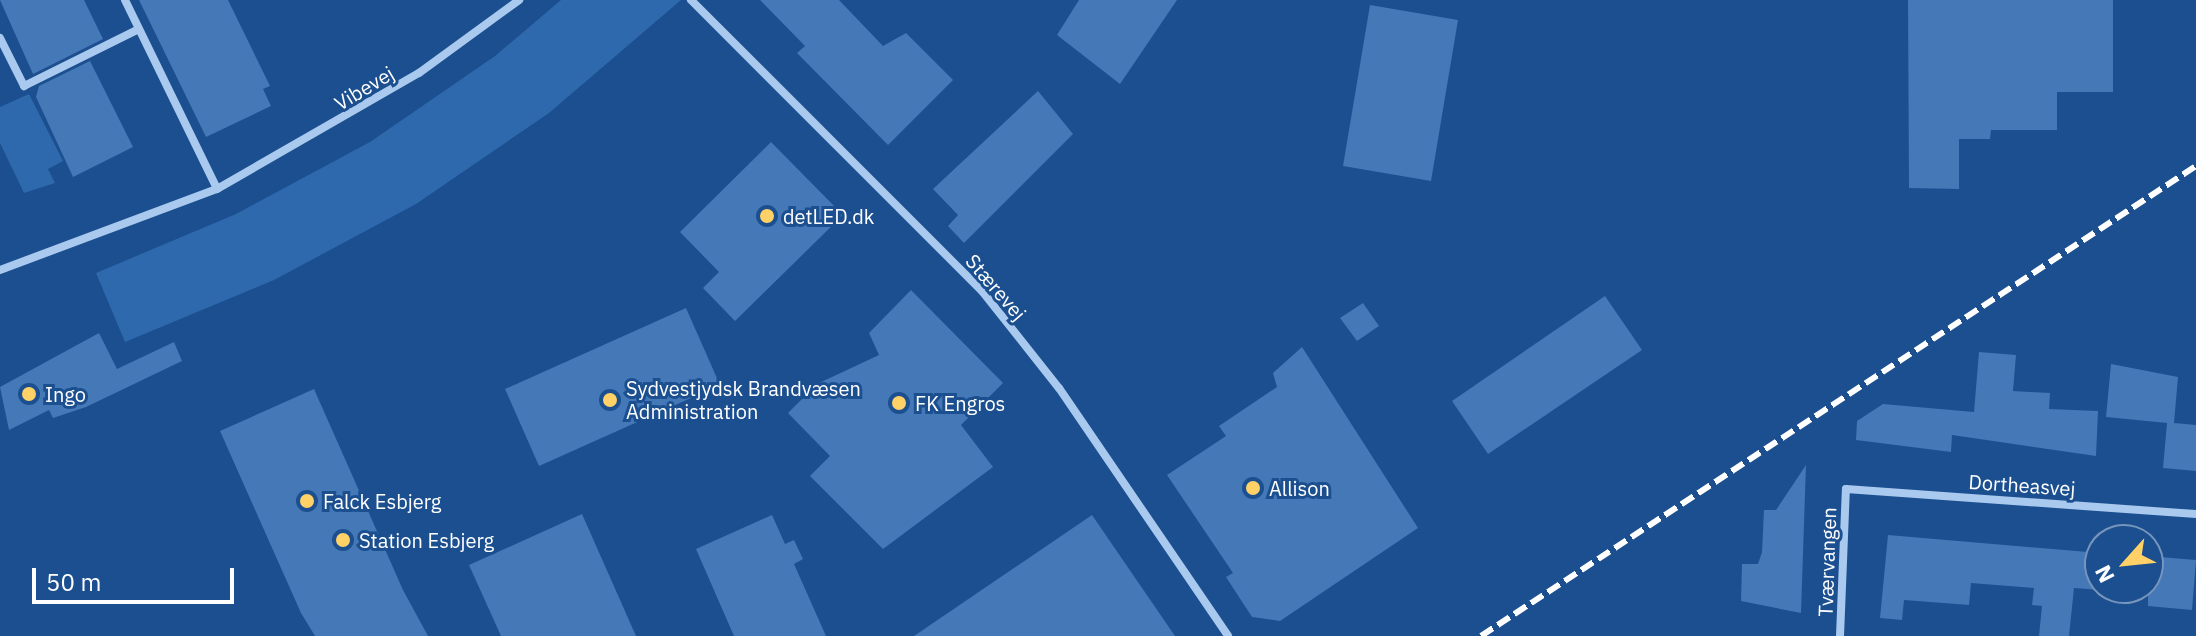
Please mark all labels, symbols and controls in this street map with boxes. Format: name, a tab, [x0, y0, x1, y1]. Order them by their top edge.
street label: Vibevej	[330, 61, 398, 115]
place label: detLED.dk	[783, 204, 874, 228]
marker: detLED.dk	[758, 207, 776, 225]
street label: Stærevej	[961, 249, 1031, 325]
place label: Sydvestjydsk Brandvæsen Administration	[626, 376, 861, 423]
place label: Ingo	[45, 382, 86, 406]
marker: Ingo	[20, 385, 38, 403]
marker: Sydvestjydsk Brandvæsen Administration	[601, 391, 619, 409]
place label: FK Engros	[915, 391, 1005, 415]
marker: FK Engros	[890, 394, 908, 412]
street label: Dortheasvej	[1968, 469, 2076, 501]
place label: Allison	[1269, 476, 1330, 500]
marker: Allison	[1244, 479, 1262, 497]
place label: Falck Esbjerg	[323, 489, 441, 513]
marker: Falck Esbjerg	[298, 492, 316, 510]
street label: Tværvangen	[1813, 507, 1841, 617]
north arrow	[2084, 524, 2164, 604]
place label: Station Esbjerg	[359, 528, 494, 552]
marker: Station Esbjerg	[334, 531, 352, 549]
scale bar	[36, 552, 238, 602]
text: N	[2087, 561, 2120, 588]
text: 50 m	[46, 566, 101, 598]

